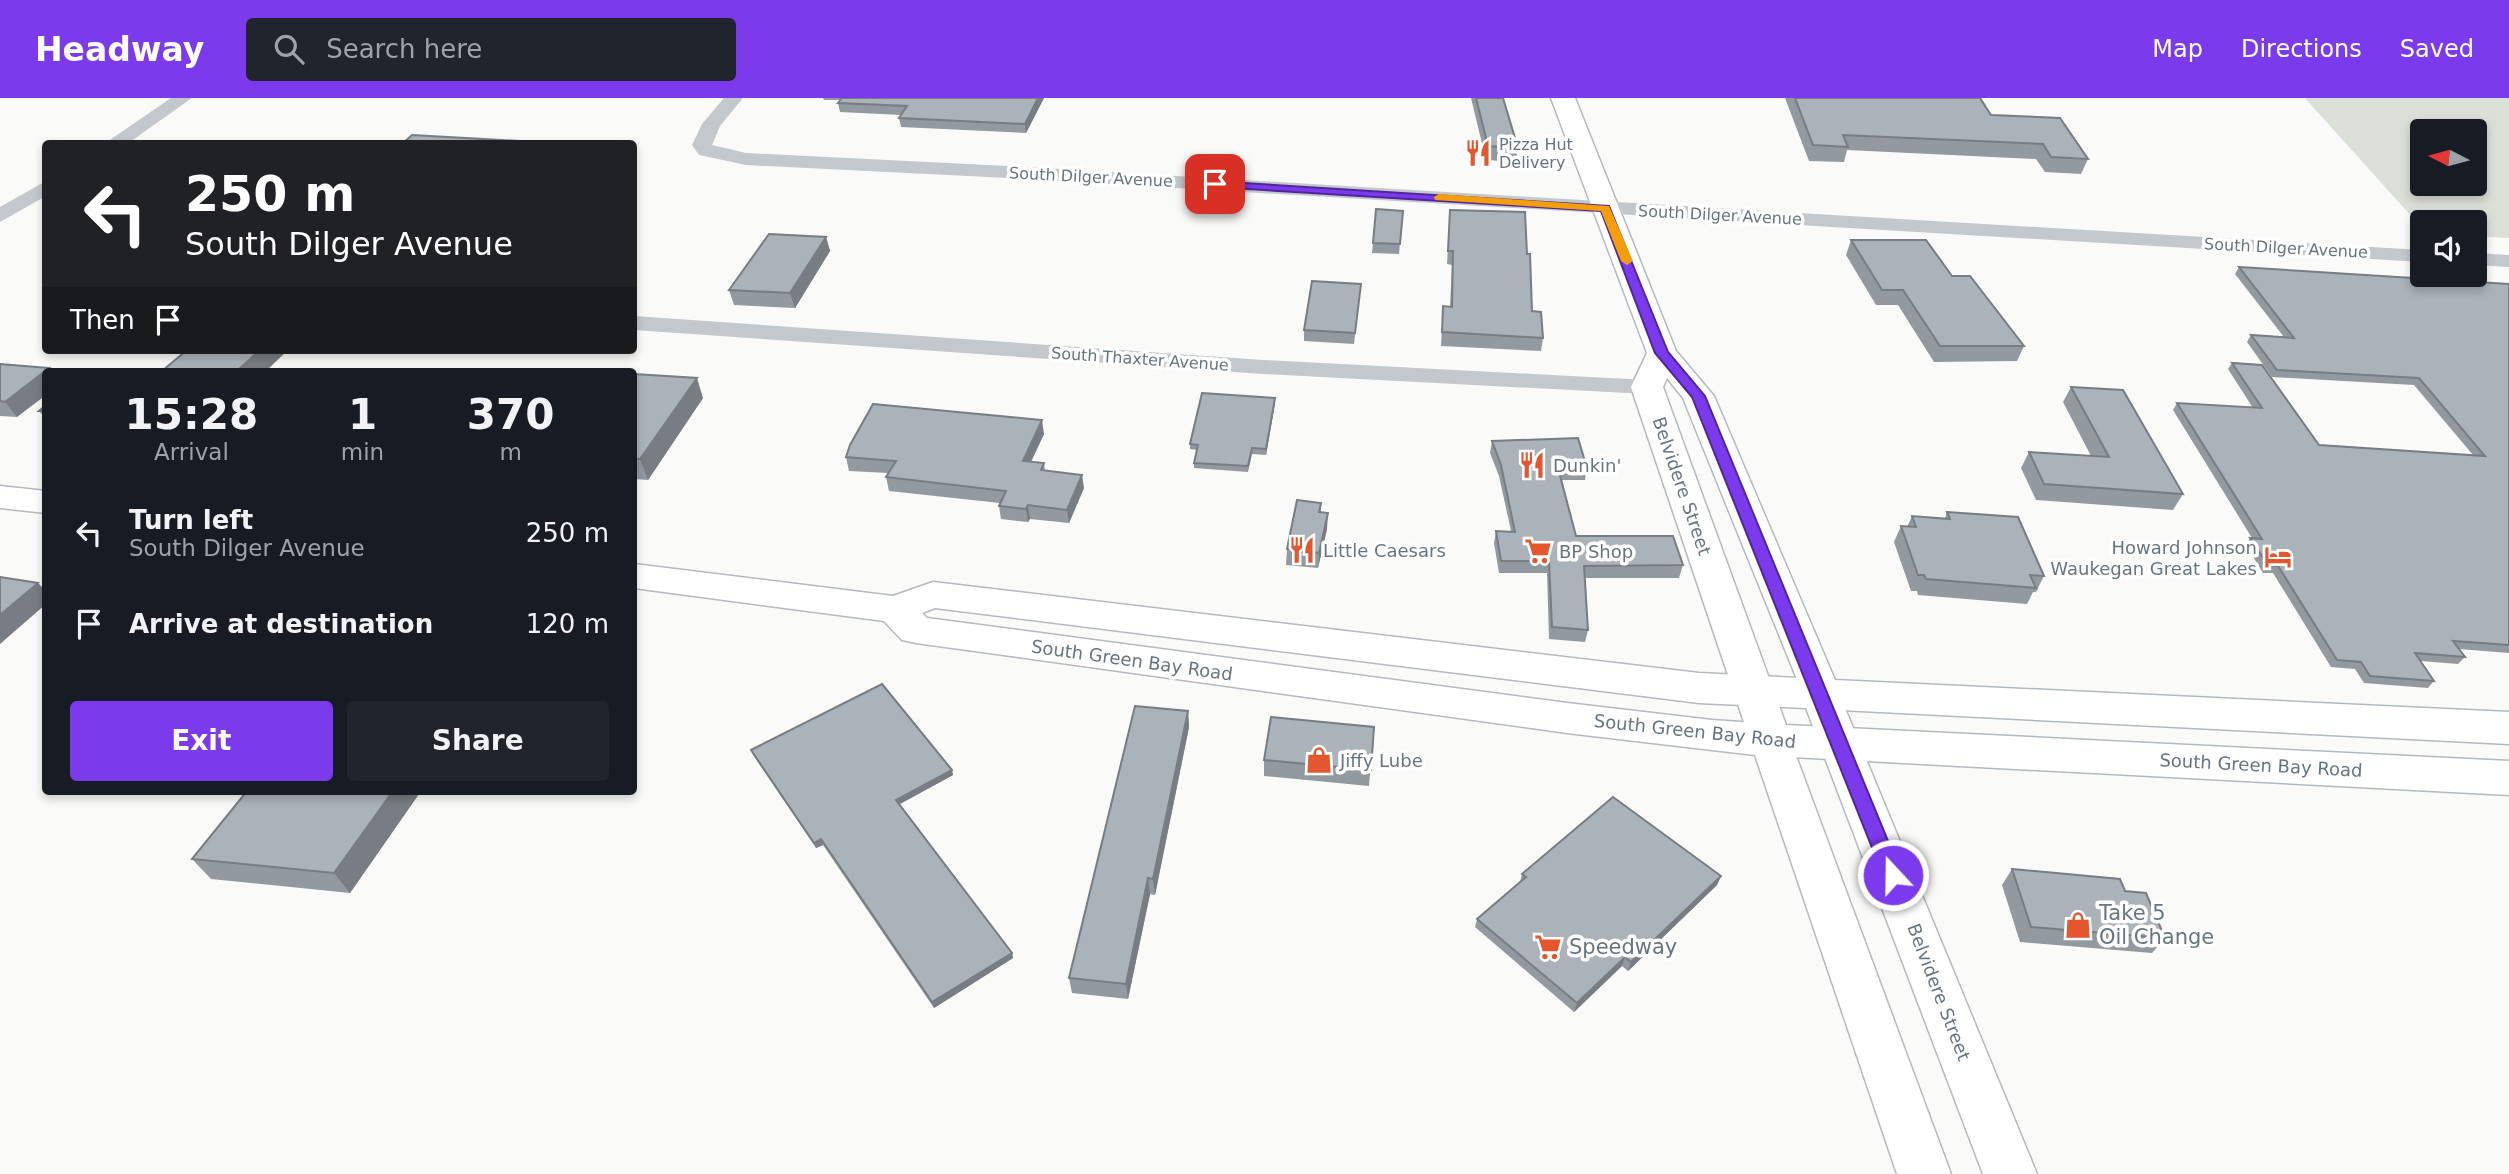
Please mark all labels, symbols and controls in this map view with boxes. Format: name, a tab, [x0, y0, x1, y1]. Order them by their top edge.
search box	[246, 18, 736, 81]
text: Headway	[35, 30, 204, 69]
icon: search	[270, 30, 308, 68]
text: Search here	[326, 34, 482, 64]
text: Map	[2152, 35, 2203, 63]
text: Directions	[2241, 35, 2362, 63]
text: Saved	[2400, 35, 2474, 63]
north arrow	[2410, 119, 2487, 196]
map controls	[2410, 119, 2487, 287]
place label: Pizza Hut Delivery	[1499, 135, 1573, 172]
restaurant icon: Pizza Hut Delivery	[1463, 138, 1493, 168]
pin	[1185, 154, 1245, 214]
street label: South Dilger Avenue	[1009, 163, 1173, 191]
icon: arrive	[1196, 165, 1234, 203]
text: 250 m	[185, 166, 355, 223]
icon: left	[70, 168, 161, 259]
street label: South Dilger Avenue	[1638, 201, 1802, 229]
button: sound	[2410, 210, 2487, 287]
text: South Dilger Avenue	[185, 225, 513, 263]
street label: South Dilger Avenue	[2204, 234, 2368, 262]
icon: arrive	[149, 301, 187, 339]
text: Then	[70, 305, 135, 335]
street label: South Thaxter Avenue	[1051, 343, 1229, 375]
text: 15:28	[125, 390, 258, 439]
text: 1	[348, 390, 377, 439]
text: 370	[467, 390, 554, 439]
street label: Belvidere Street	[1648, 414, 1716, 558]
text: Arrival	[154, 439, 229, 465]
text: min	[341, 439, 384, 465]
text: m	[499, 439, 522, 465]
restaurant icon: Dunkin'	[1517, 450, 1547, 480]
place label: Dunkin'	[1553, 455, 1621, 476]
text: Turn left	[129, 505, 253, 535]
icon: left	[70, 514, 108, 552]
text: 250 m	[526, 518, 609, 548]
text: South Dilger Avenue	[129, 535, 365, 561]
restaurant icon: Little Caesars	[1287, 535, 1317, 565]
supermarket icon: BP Shop	[1523, 536, 1553, 566]
place label: Howard Johnson Waukegan Great Lakes	[2050, 537, 2257, 579]
place label: Little Caesars	[1323, 540, 1446, 561]
place label: BP Shop	[1559, 541, 1633, 562]
hotel icon: Howard Johnson Waukegan Great Lakes	[2263, 542, 2293, 572]
icon: arrive	[70, 605, 108, 643]
text: Arrive at destination	[129, 609, 433, 639]
text: 120 m	[526, 609, 609, 639]
street label: South Green Bay Road	[1030, 635, 1234, 685]
button: Exit	[70, 701, 333, 781]
button: Share	[347, 701, 609, 781]
street label: South Green Bay Road	[1593, 710, 1797, 752]
shop icon: Jiffy Lube	[1304, 745, 1334, 775]
street label: South Green Bay Road	[2159, 749, 2363, 781]
place label: Jiffy Lube	[1339, 750, 1423, 771]
position arrow	[1856, 838, 1930, 912]
place label: Take 5 Oil Change	[2098, 901, 2214, 949]
shop icon: Take 5 Oil Change	[2063, 910, 2093, 940]
street label: Belvidere Street	[1903, 921, 1975, 1063]
supermarket icon: Speedway	[1533, 932, 1563, 962]
place label: Speedway	[1569, 935, 1677, 959]

